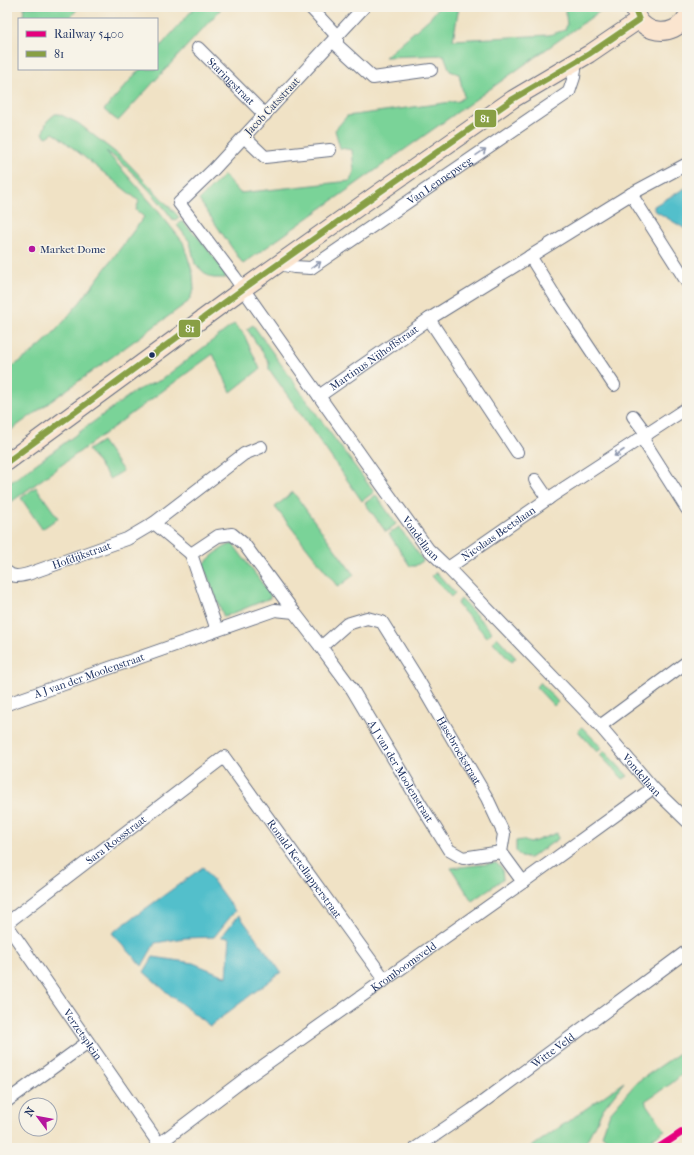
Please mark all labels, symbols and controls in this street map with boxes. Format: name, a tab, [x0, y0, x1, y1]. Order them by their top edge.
legend	[18, 18, 158, 70]
text: Railway 5400	[54, 27, 124, 41]
text: 81	[54, 47, 64, 61]
street label: Staringstraat	[204, 55, 257, 108]
street label: Jacob Catsstraat	[241, 75, 303, 139]
line badge: 81	[474, 109, 497, 128]
text: 81	[480, 112, 490, 125]
one-way arrow	[475, 148, 486, 156]
street label: Van Lennepweg	[404, 154, 475, 208]
place label: Market Dome	[40, 243, 106, 256]
marker: Market Dome	[27, 244, 37, 254]
one-way arrow	[310, 260, 322, 268]
line badge: 81	[178, 319, 201, 338]
text: 81	[185, 322, 195, 335]
street label: Martinus Nijhoffstraat	[327, 322, 421, 394]
unlabelled marker	[147, 350, 157, 360]
one-way arrow	[614, 449, 625, 457]
street label: Nicolaas Beetslaan	[459, 503, 538, 564]
street label: Vondellaan	[399, 513, 442, 564]
street label: Hofdijkstraat	[50, 539, 113, 572]
street label: A J van der Moolenstraat	[31, 650, 146, 701]
street label: Hasebroekstraat	[434, 714, 484, 787]
street label: A J van der Moolenstraat	[365, 717, 436, 825]
street label: Vondellaan	[619, 750, 664, 800]
street label: Sara Roosstraat	[83, 813, 149, 867]
street label: Ronald Ketellapperstraat	[264, 817, 344, 921]
street label: Kromboomsveld	[368, 939, 440, 995]
street label: Verzetsplein	[60, 1006, 105, 1063]
street label: Witte Veld	[528, 1030, 578, 1072]
north arrow	[18, 1097, 58, 1137]
text: N	[22, 1104, 38, 1119]

